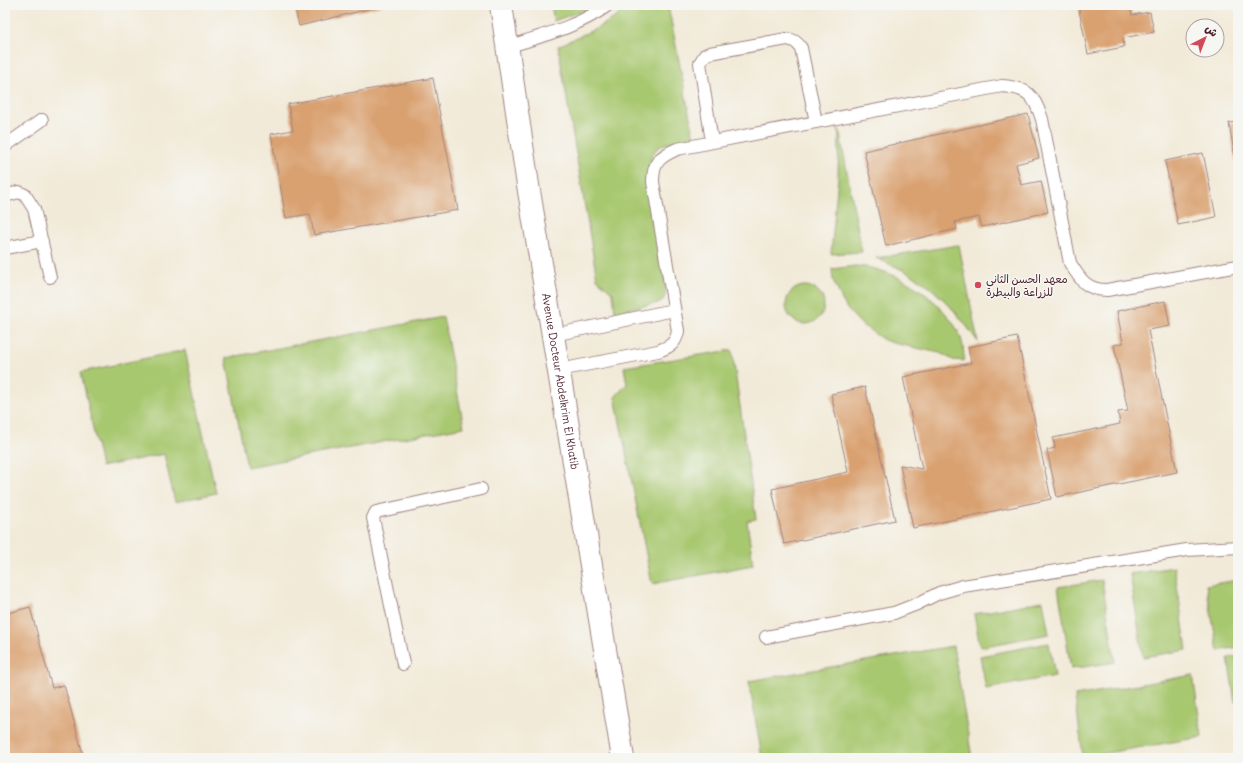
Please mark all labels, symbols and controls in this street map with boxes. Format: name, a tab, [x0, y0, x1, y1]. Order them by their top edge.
north arrow	[1185, 18, 1225, 58]
text: ش	[1203, 21, 1221, 40]
place label: معهد الحسن الثاني للزراعة والبيطرة	[986, 272, 1068, 300]
marker: معهد الحسن الثاني للزراعة والبيطرة	[973, 280, 983, 290]
street label: Avenue Docteur Abdelkrim El Khatib	[539, 292, 582, 470]

